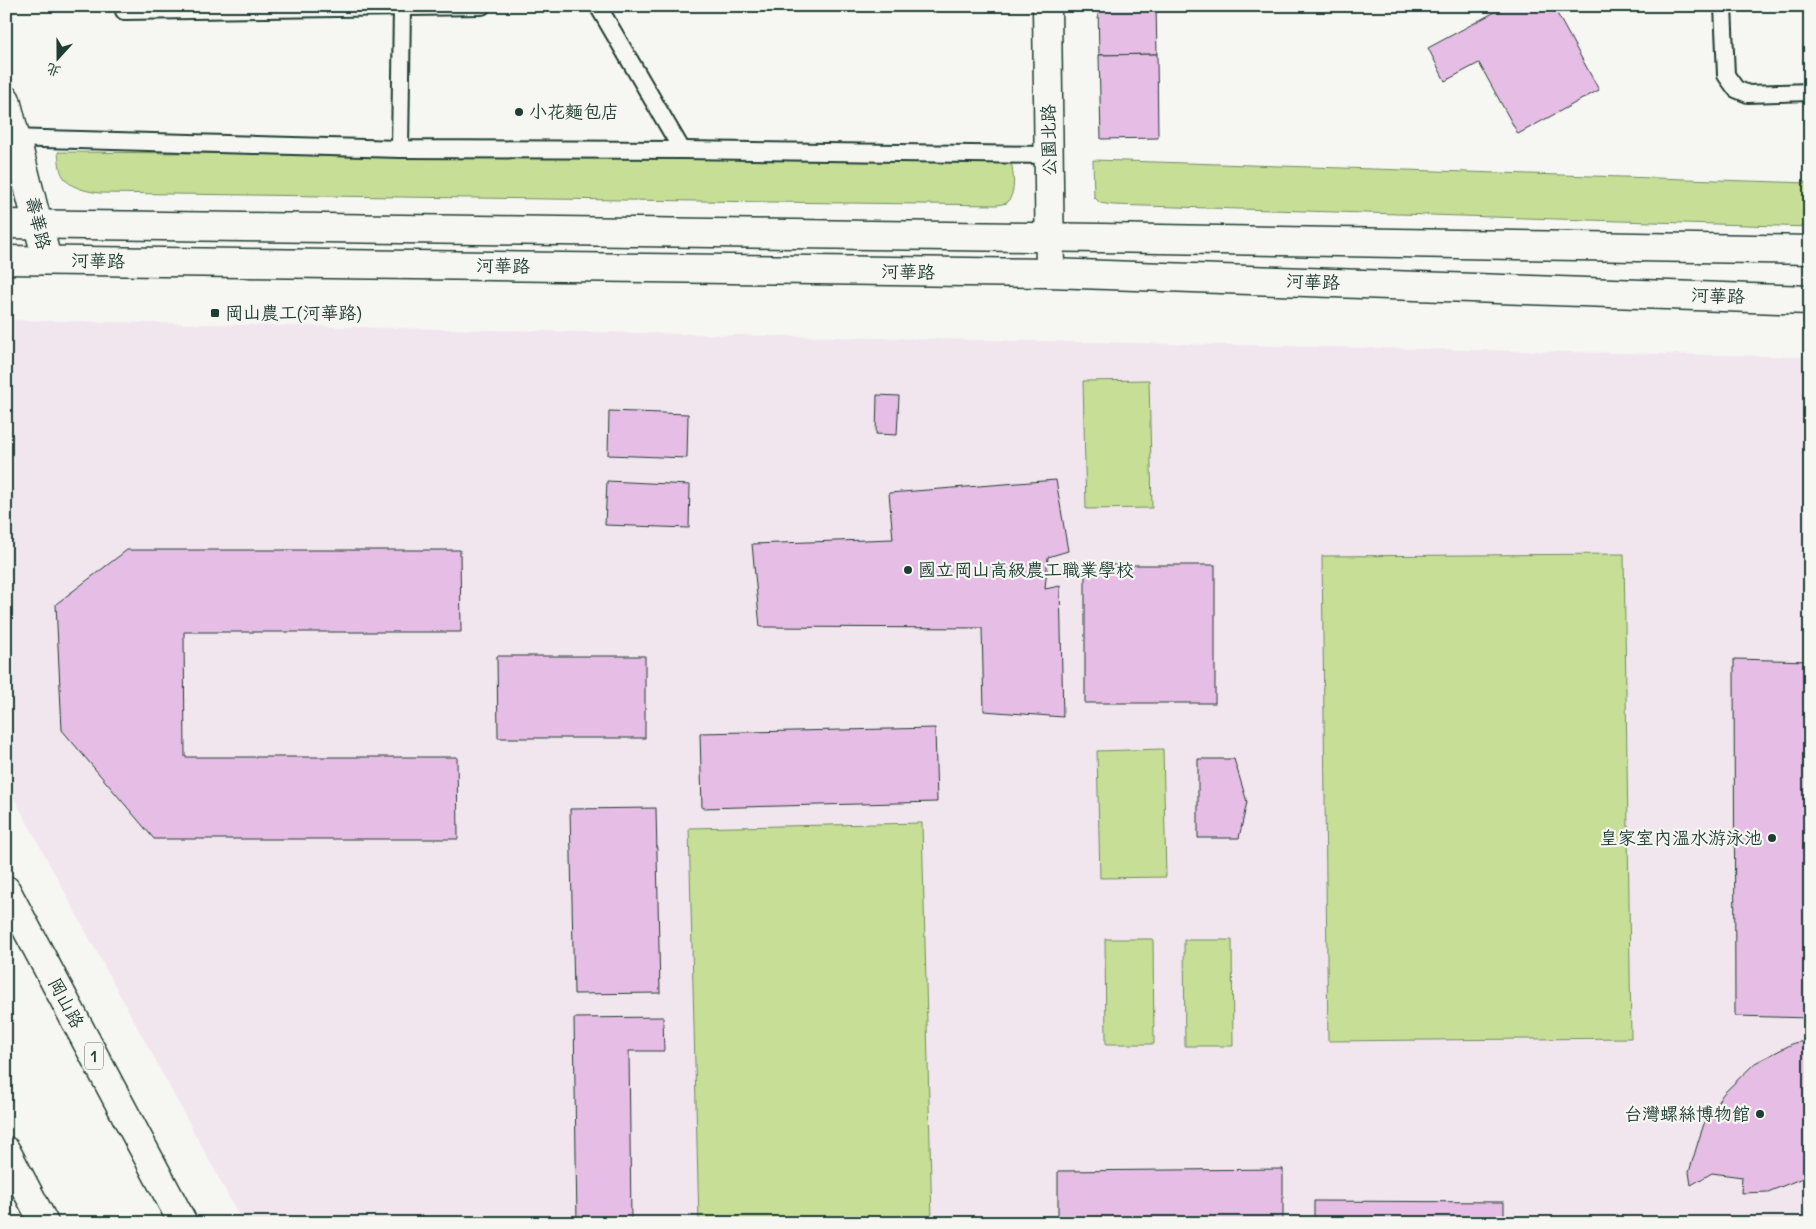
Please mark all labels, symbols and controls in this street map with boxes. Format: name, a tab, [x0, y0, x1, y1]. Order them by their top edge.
north arrow	[32, 32, 82, 82]
text: 北	[44, 59, 63, 81]
place label: 小花麵包店	[529, 100, 619, 123]
street label: 公園北路	[1036, 104, 1061, 176]
marker: 小花麵包店	[513, 106, 525, 118]
street label: 壽華路	[21, 194, 56, 252]
street label: 河華路	[71, 249, 125, 272]
street label: 河華路	[476, 254, 530, 277]
street label: 河華路	[881, 260, 935, 283]
street label: 河華路	[1286, 269, 1340, 294]
street label: 河華路	[1691, 283, 1745, 308]
place label: 岡山農工(河華路)	[225, 301, 362, 324]
marker: 岡山農工(河華路)	[209, 307, 221, 319]
place label: 國立岡山高級農工職業學校	[918, 558, 1134, 581]
marker: 國立岡山高級農工職業學校	[902, 564, 914, 576]
place label: 皇家室內溫水游泳池	[1600, 826, 1762, 849]
marker: 皇家室內溫水游泳池	[1766, 832, 1778, 844]
street label: 岡山路	[44, 974, 89, 1032]
road number: 1	[85, 1042, 103, 1070]
place label: 台灣螺絲博物館	[1624, 1102, 1750, 1125]
marker: 台灣螺絲博物館	[1754, 1108, 1766, 1120]

